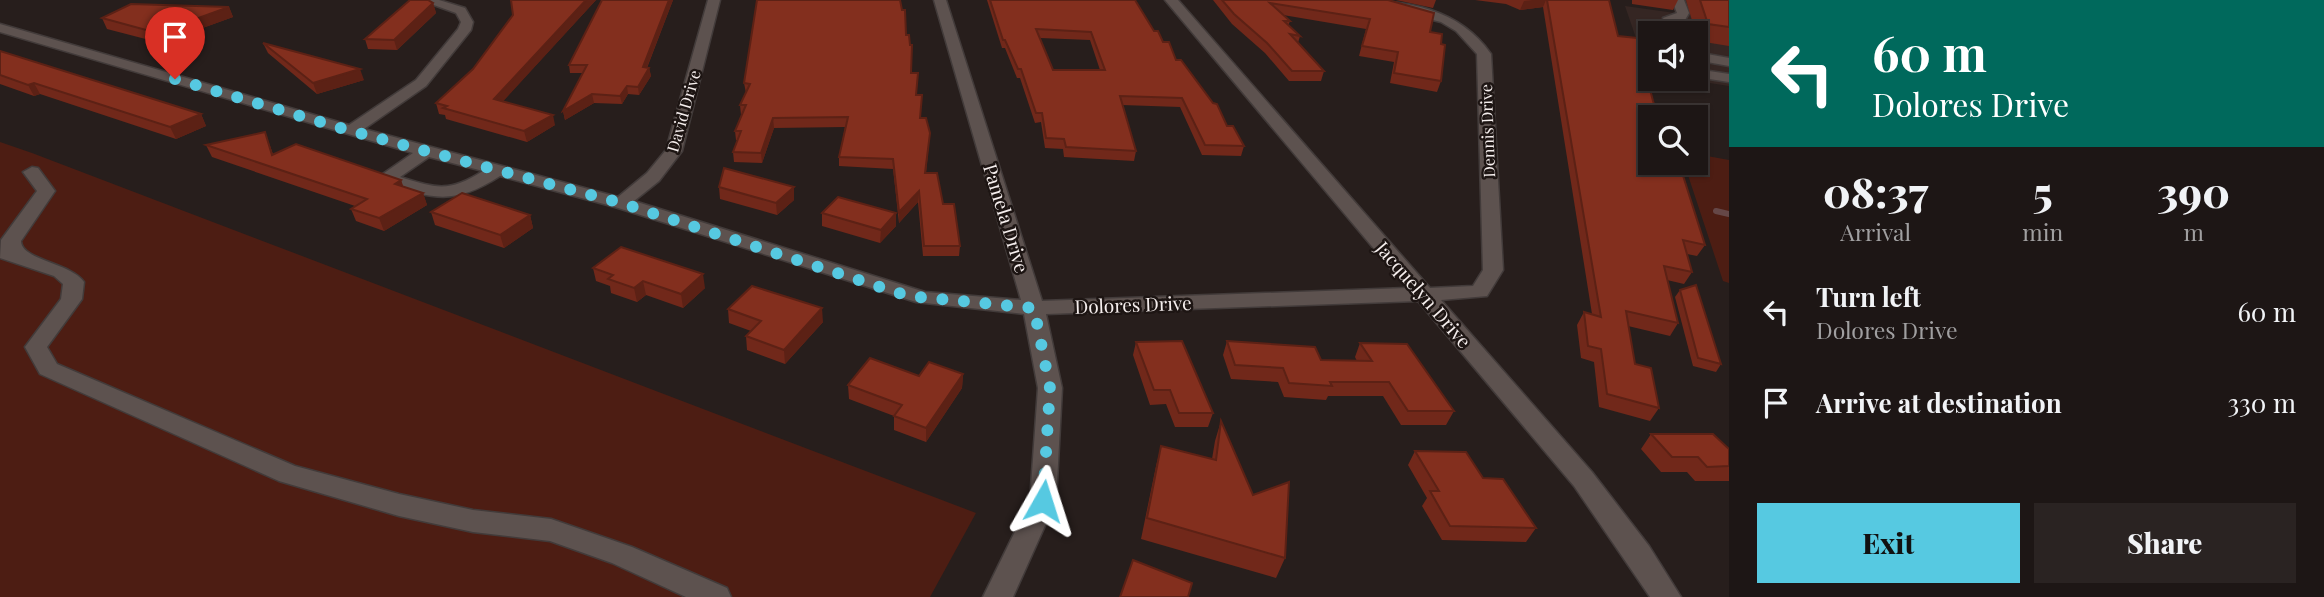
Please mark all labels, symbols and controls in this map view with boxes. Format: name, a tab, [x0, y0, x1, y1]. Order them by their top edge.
pin	[145, 7, 205, 79]
icon: arrive	[156, 18, 194, 56]
text: 60 m	[1872, 19, 1987, 84]
map controls	[1638, 21, 1708, 175]
button: sound	[1638, 21, 1708, 91]
icon: left	[1757, 28, 1848, 119]
street label: David Drive	[661, 68, 705, 154]
text: Dolores Drive	[1872, 82, 2069, 125]
street label: Dennis Drive	[1475, 84, 1499, 178]
button: search	[1638, 105, 1708, 175]
street label: Pamela Drive	[978, 160, 1036, 276]
text: 08:37	[1823, 163, 1928, 219]
text: 5	[2033, 163, 2053, 219]
text: 390	[2157, 163, 2230, 219]
text: Arrival	[1840, 216, 1911, 247]
text: min	[2022, 216, 2063, 247]
text: m	[2183, 216, 2204, 247]
street label: Jacquelyn Drive	[1370, 234, 1478, 353]
text: Turn left	[1816, 279, 1921, 314]
street label: Dolores Drive	[1074, 289, 1192, 319]
icon: left	[1757, 293, 1795, 331]
text: 60 m	[2237, 294, 2296, 329]
text: Dolores Drive	[1816, 314, 1958, 345]
icon: arrive	[1757, 384, 1795, 422]
text: Arrive at destination	[1816, 385, 2062, 420]
text: 330 m	[2227, 385, 2296, 420]
position arrow	[1006, 464, 1080, 538]
button: Exit	[1757, 503, 2020, 583]
button: Share	[2034, 503, 2296, 583]

